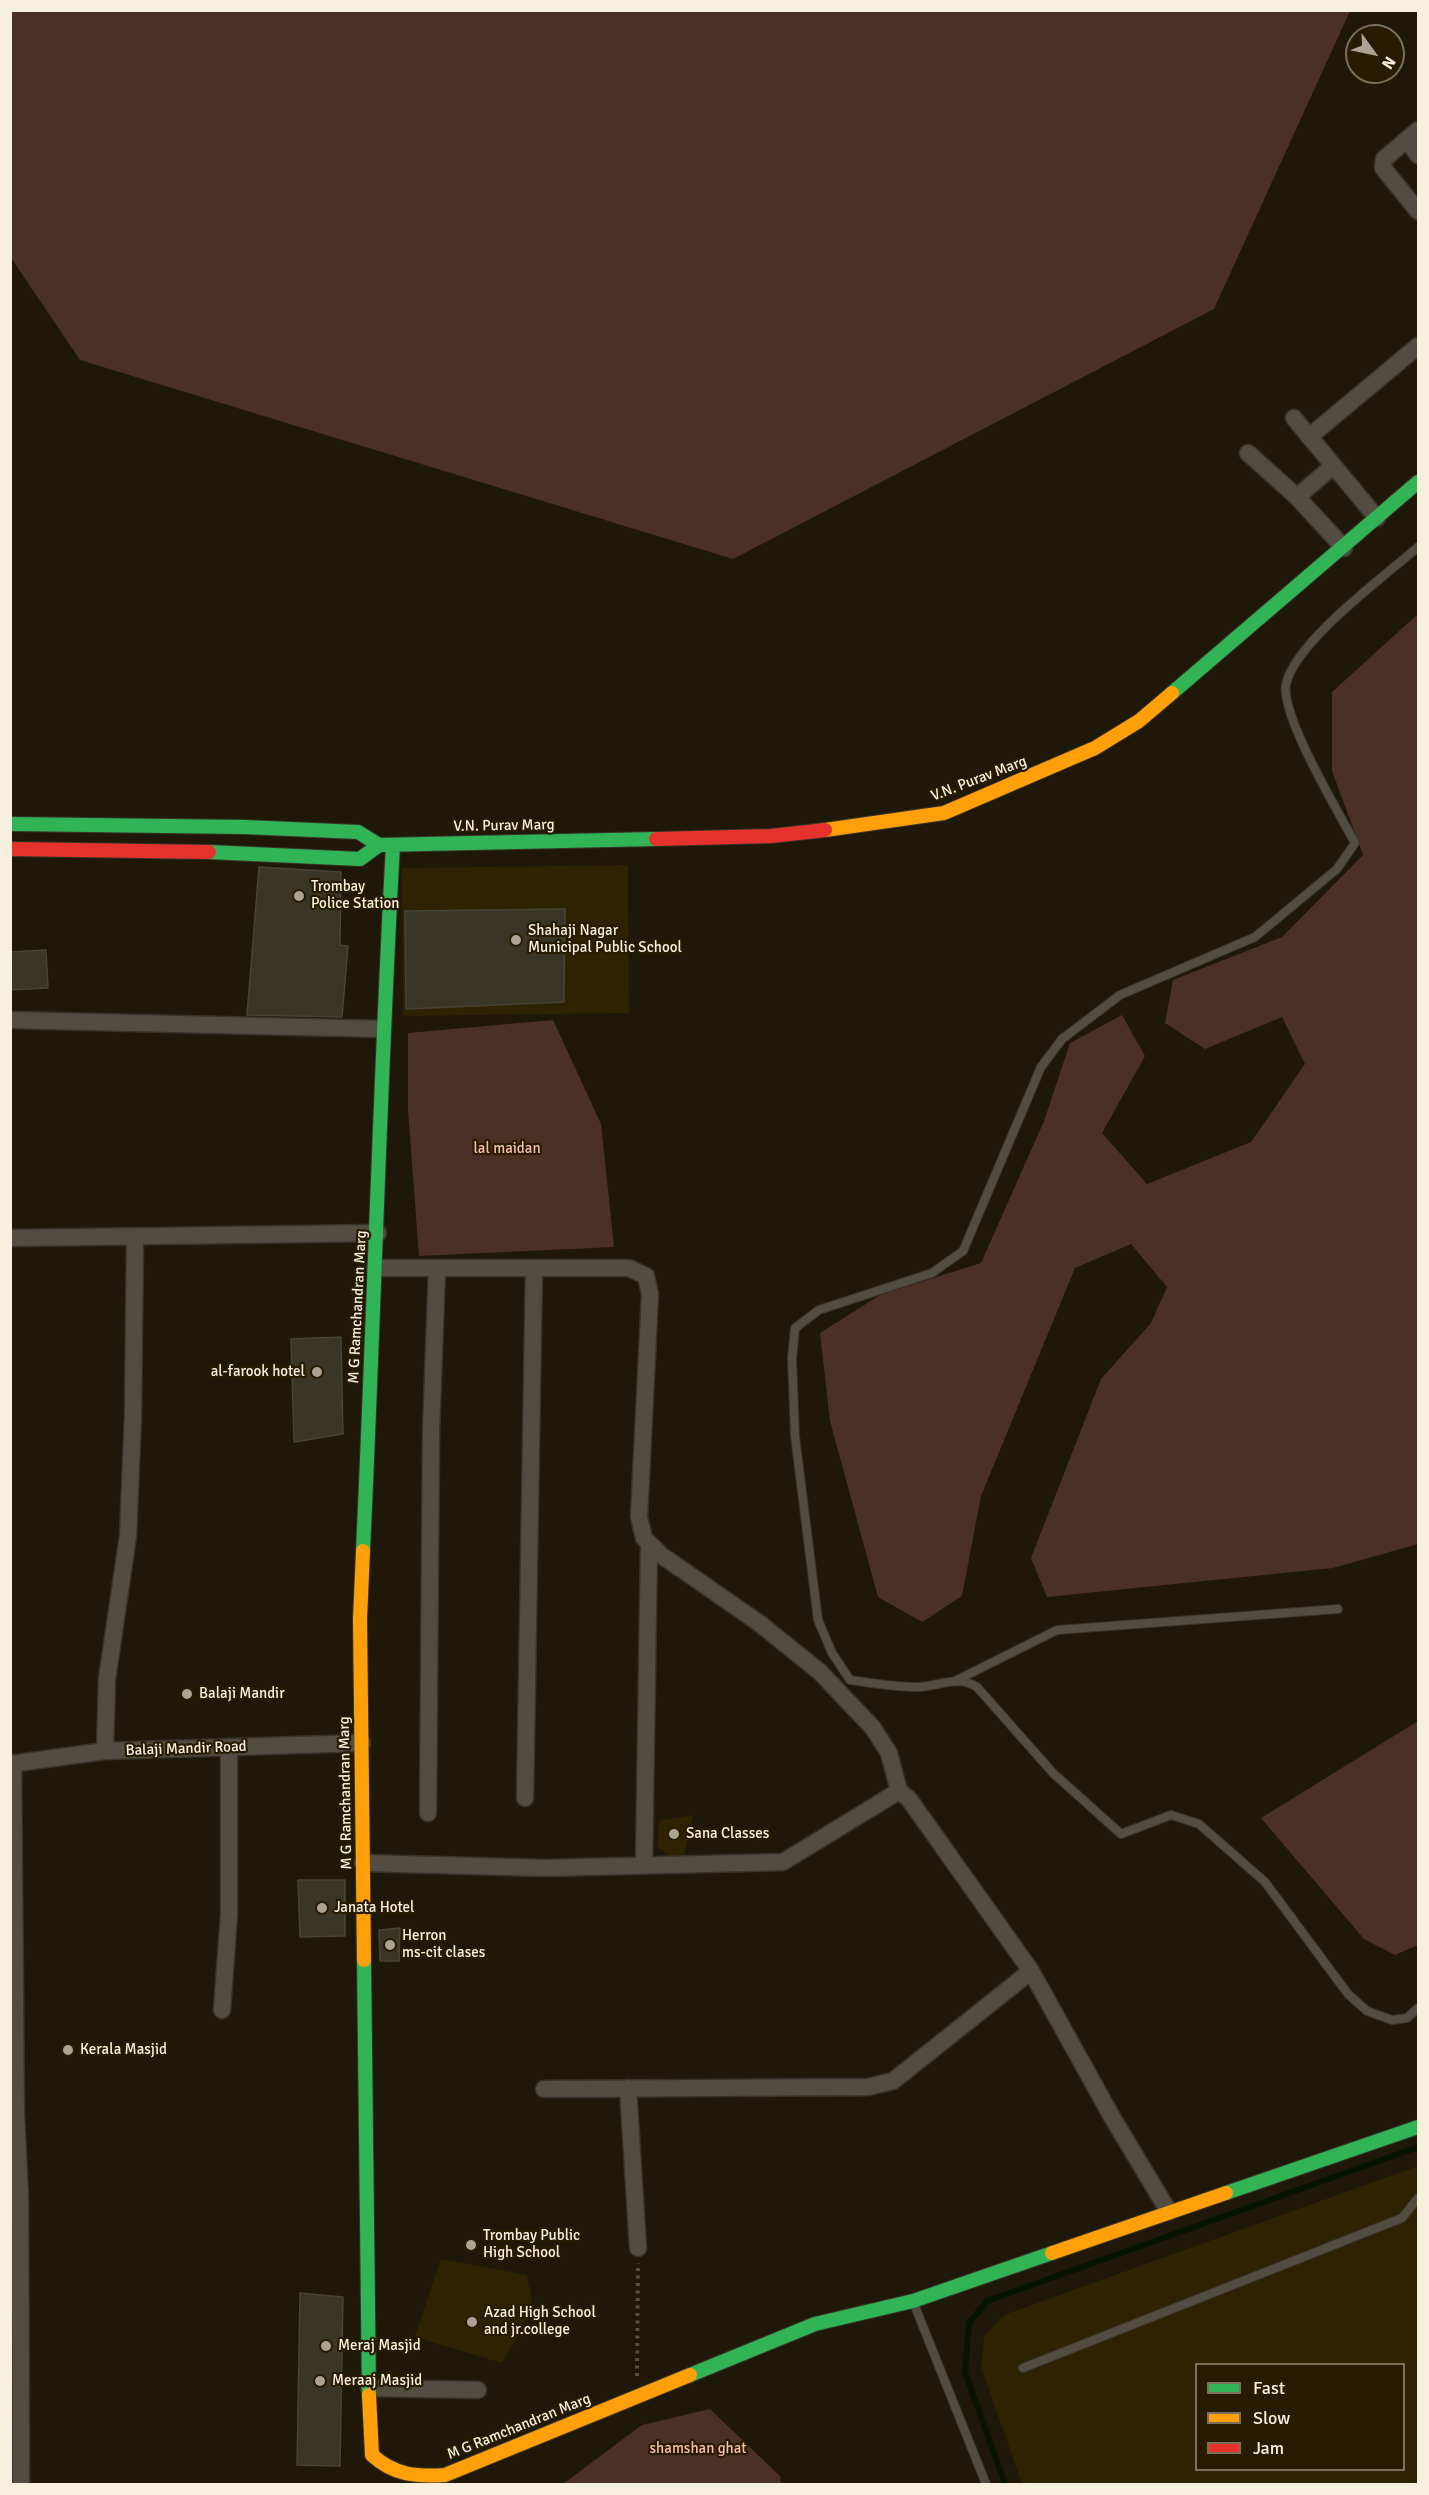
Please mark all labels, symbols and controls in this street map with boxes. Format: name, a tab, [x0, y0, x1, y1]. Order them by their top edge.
north arrow	[1345, 24, 1405, 84]
text: N	[1377, 53, 1400, 73]
street label: V.N. Purav Marg	[929, 752, 1029, 806]
street label: V.N. Purav Marg	[453, 816, 555, 836]
place label: Trombay Police Station	[311, 878, 400, 913]
marker: Trombay Police Station	[292, 889, 306, 903]
place label: Shahaji Nagar Municipal Public School	[528, 922, 682, 957]
marker: Shahaji Nagar Municipal Public School	[509, 933, 523, 947]
park label: lal maidan	[473, 1140, 541, 1158]
street label: M G Ramchandran Marg	[345, 1230, 371, 1384]
place label: al-farook hotel	[211, 1363, 305, 1381]
marker: al-farook hotel	[310, 1365, 324, 1379]
place label: Balaji Mandir	[199, 1685, 285, 1703]
marker: Balaji Mandir	[180, 1687, 194, 1701]
street label: M G Ramchandran Marg	[336, 1716, 356, 1870]
street label: Balaji Mandir Road	[125, 1738, 247, 1760]
place label: Sana Classes	[686, 1825, 769, 1843]
marker: Sana Classes	[667, 1827, 681, 1841]
place label: Janata Hotel	[334, 1899, 415, 1917]
marker: Janata Hotel	[315, 1901, 329, 1915]
place label: Herron ms-cit clases	[402, 1927, 485, 1962]
marker: Herron ms-cit clases	[383, 1938, 397, 1952]
place label: Kerala Masjid	[80, 2041, 167, 2059]
marker: Kerala Masjid	[61, 2043, 75, 2057]
place label: Trombay Public High School	[483, 2227, 580, 2262]
marker: Trombay Public High School	[464, 2238, 478, 2252]
place label: Azad High School and jr.college	[484, 2304, 596, 2339]
marker: Azad High School and jr.college	[465, 2315, 479, 2329]
place label: Meraj Masjid	[338, 2337, 421, 2355]
marker: Meraj Masjid	[319, 2339, 333, 2353]
legend	[1195, 2363, 1405, 2471]
place label: Meraaj Masjid	[332, 2372, 422, 2390]
marker: Meraaj Masjid	[313, 2374, 327, 2388]
text: Fast	[1253, 2377, 1285, 2399]
street label: M G Ramchandran Marg	[445, 2390, 593, 2464]
text: Slow	[1253, 2407, 1290, 2429]
text: Jam	[1253, 2437, 1284, 2459]
park label: shamshan ghat	[650, 2440, 746, 2458]

